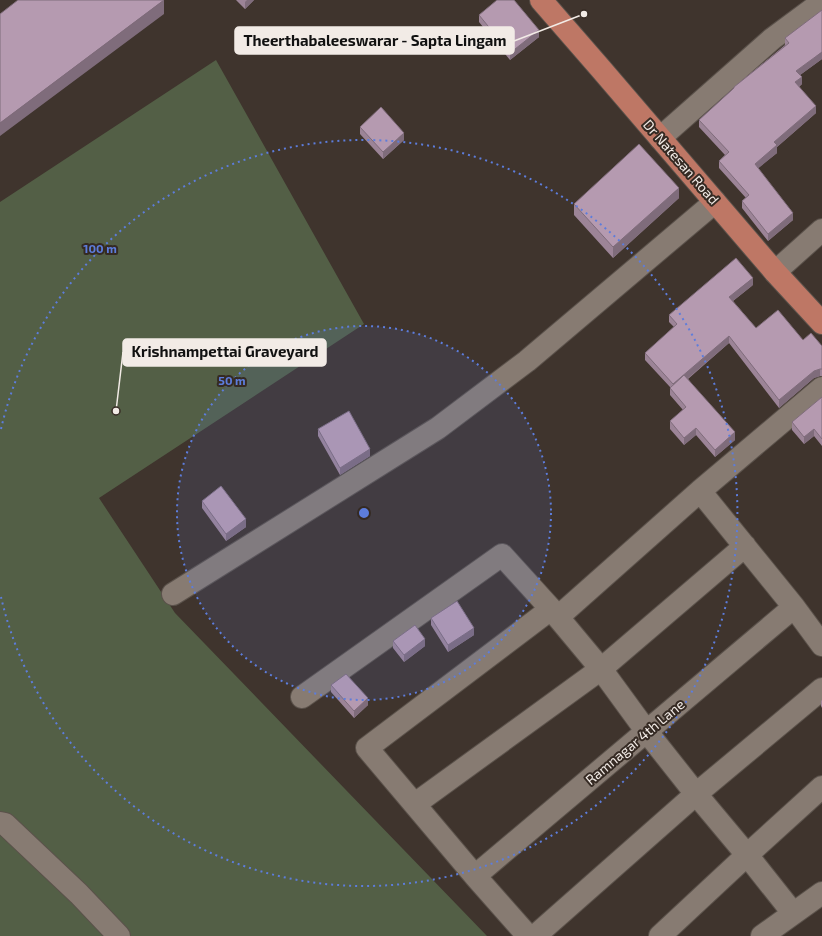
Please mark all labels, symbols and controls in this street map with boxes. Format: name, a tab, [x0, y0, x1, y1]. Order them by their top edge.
callout: Theerthabaleeswarar - Sapta Lingam	[235, 27, 514, 54]
text: Theerthabaleeswarar - Sapta Lingam	[243, 31, 507, 49]
street label: Dr Natesan Road	[640, 116, 723, 207]
text: 100 m	[83, 241, 117, 255]
callout: Krishnampettai Graveyard	[123, 339, 326, 366]
text: Krishnampettai Graveyard	[131, 342, 319, 361]
text: 50 m	[218, 373, 246, 387]
centre of rings	[357, 506, 371, 520]
street label: Ramnagar 4th Lane	[582, 695, 688, 788]

